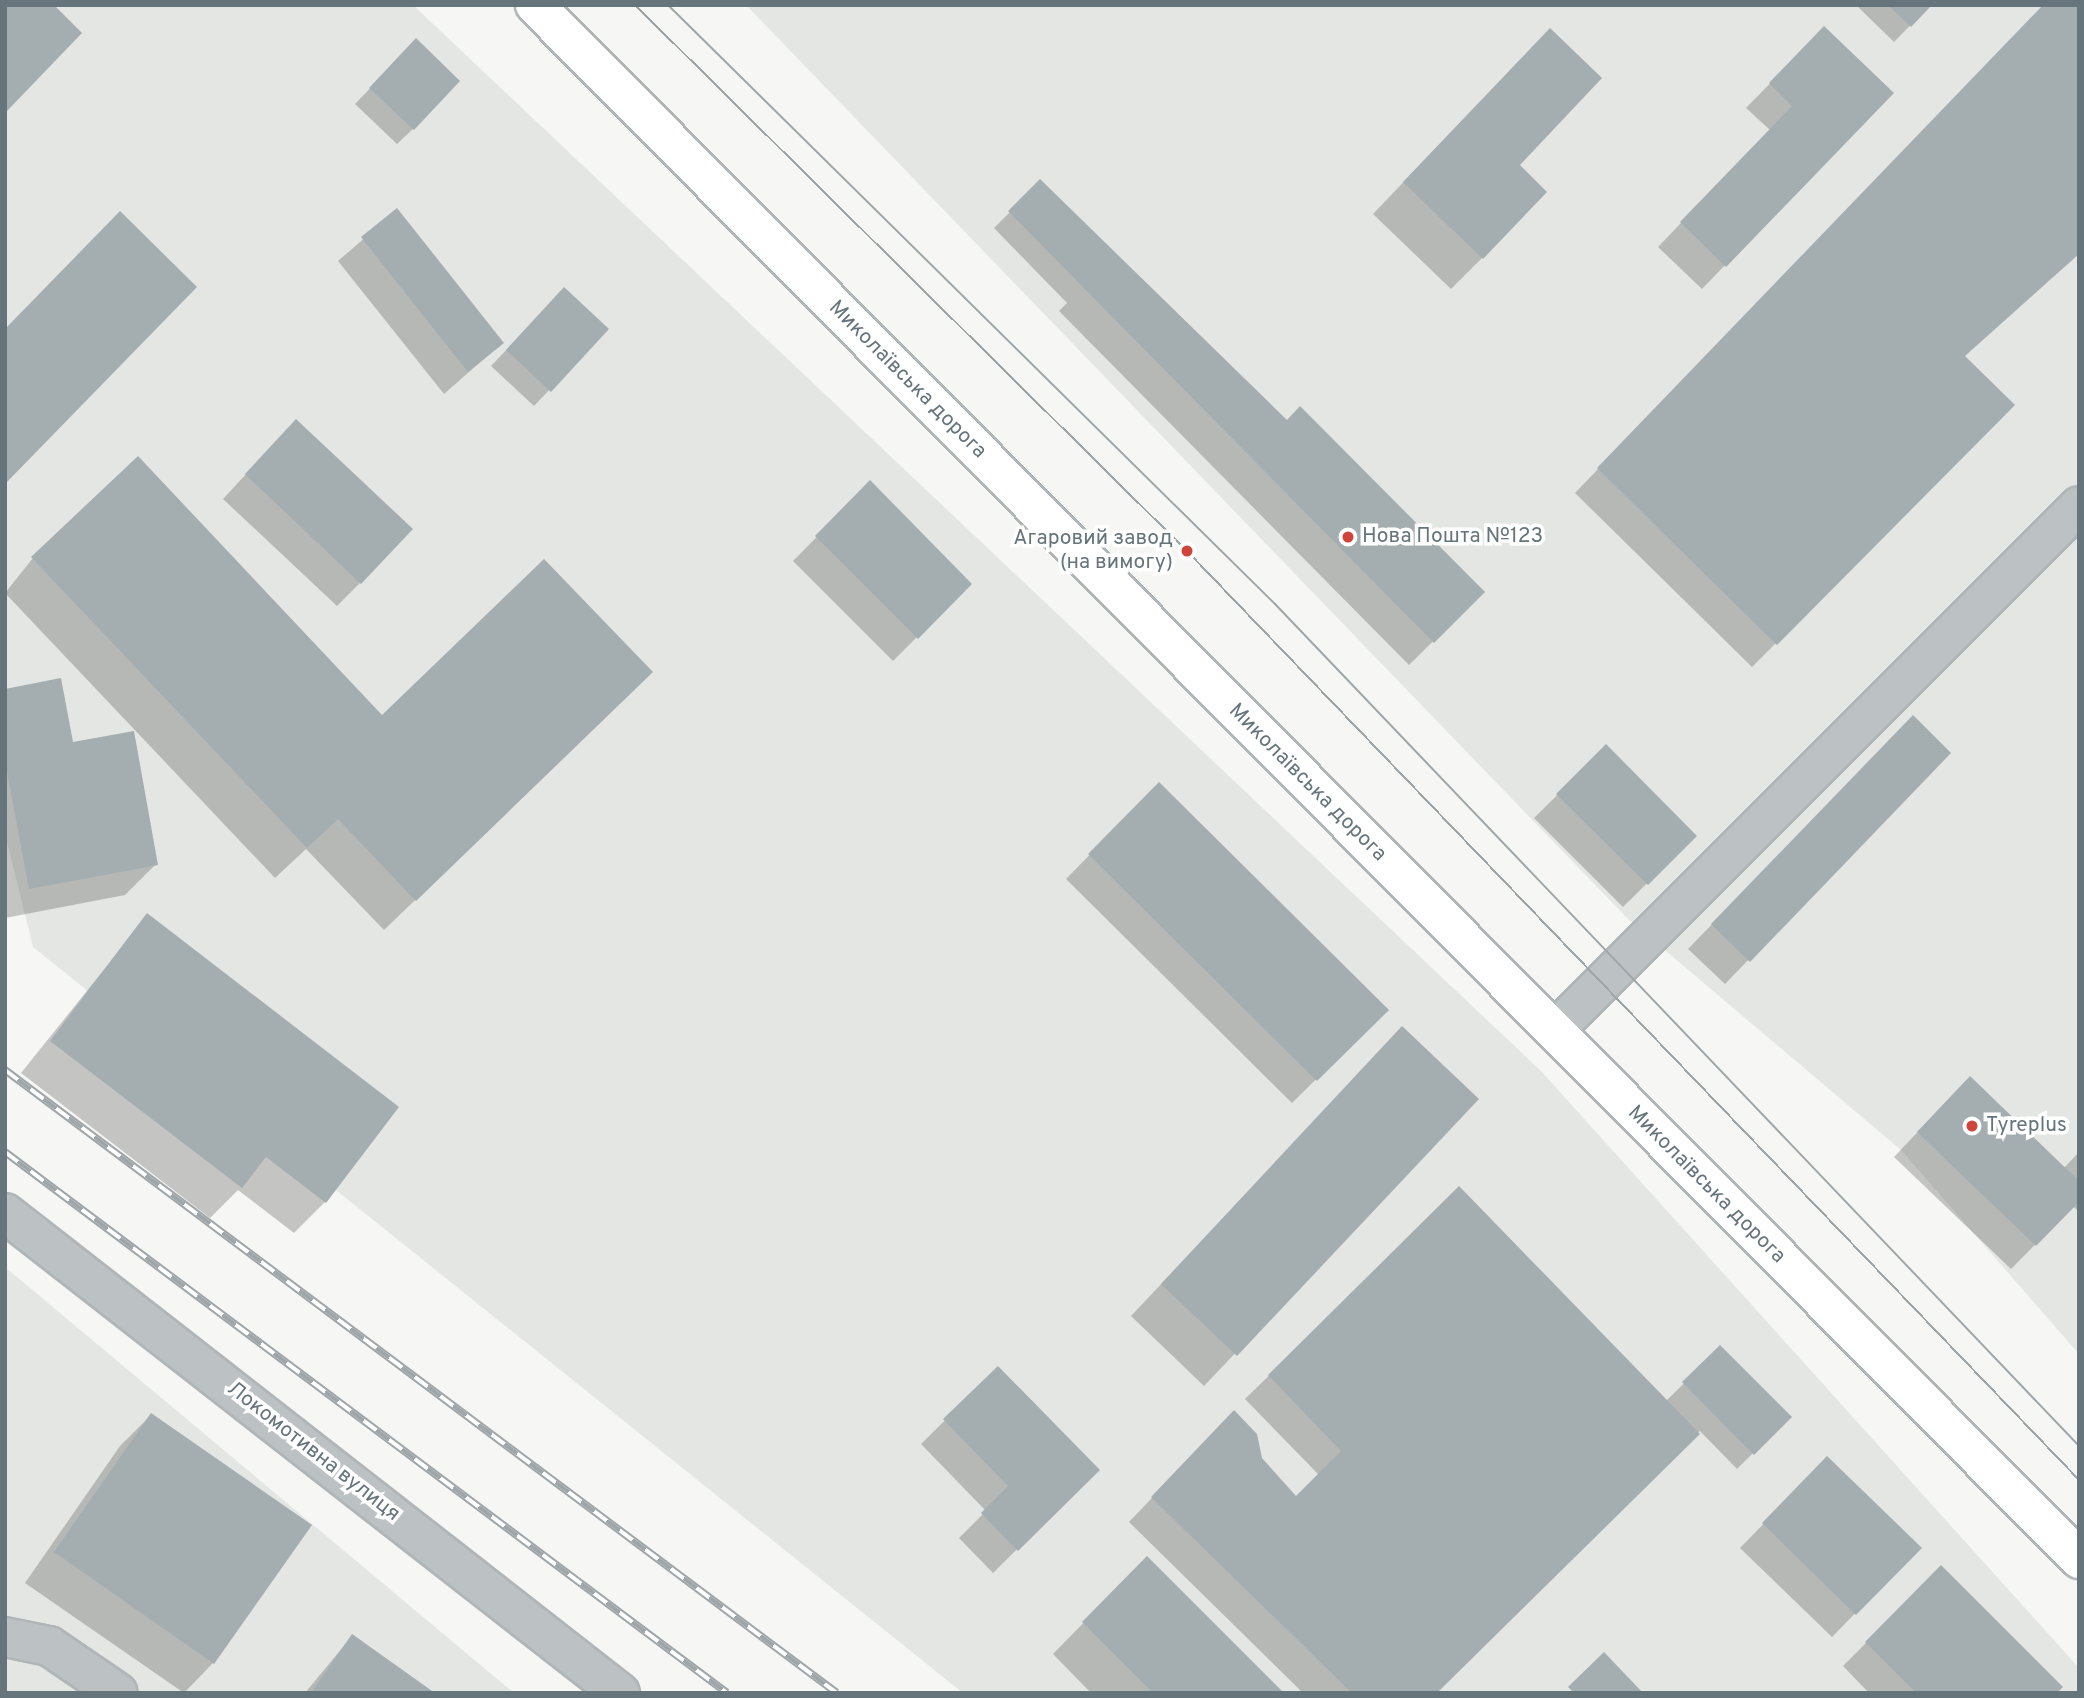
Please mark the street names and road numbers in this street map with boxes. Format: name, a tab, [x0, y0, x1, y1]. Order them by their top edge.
street label: Миколаївська дорога	[823, 296, 991, 464]
street label: Миколаївська дорога	[1223, 699, 1391, 867]
street label: Миколаївська дорога	[1622, 1101, 1790, 1269]
street label: Локомотивна вулиця	[221, 1377, 405, 1527]

